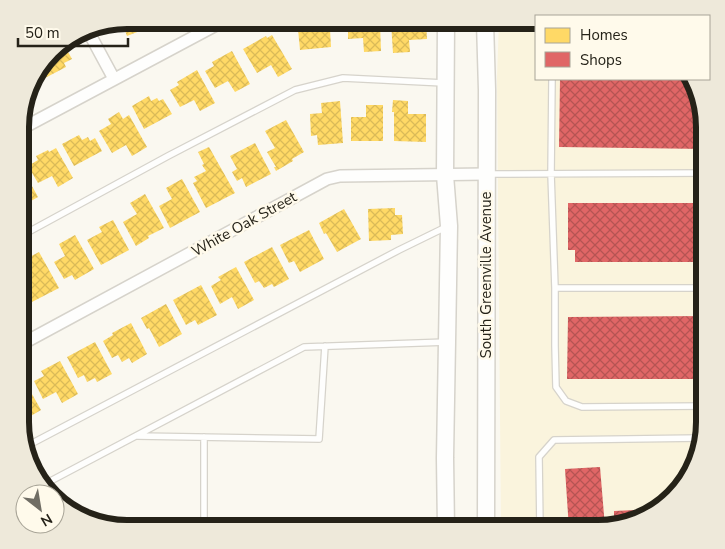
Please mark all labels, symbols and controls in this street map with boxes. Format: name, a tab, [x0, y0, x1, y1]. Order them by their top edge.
scale bar	[18, 15, 128, 47]
legend	[535, 15, 710, 80]
text: 50 m	[25, 23, 60, 43]
text: Homes	[580, 25, 628, 45]
text: Shops	[580, 50, 622, 70]
street label: White Oak Street	[188, 186, 301, 261]
street label: South Greenville Avenue	[476, 191, 496, 359]
north arrow	[15, 484, 65, 534]
text: N	[37, 509, 56, 531]

